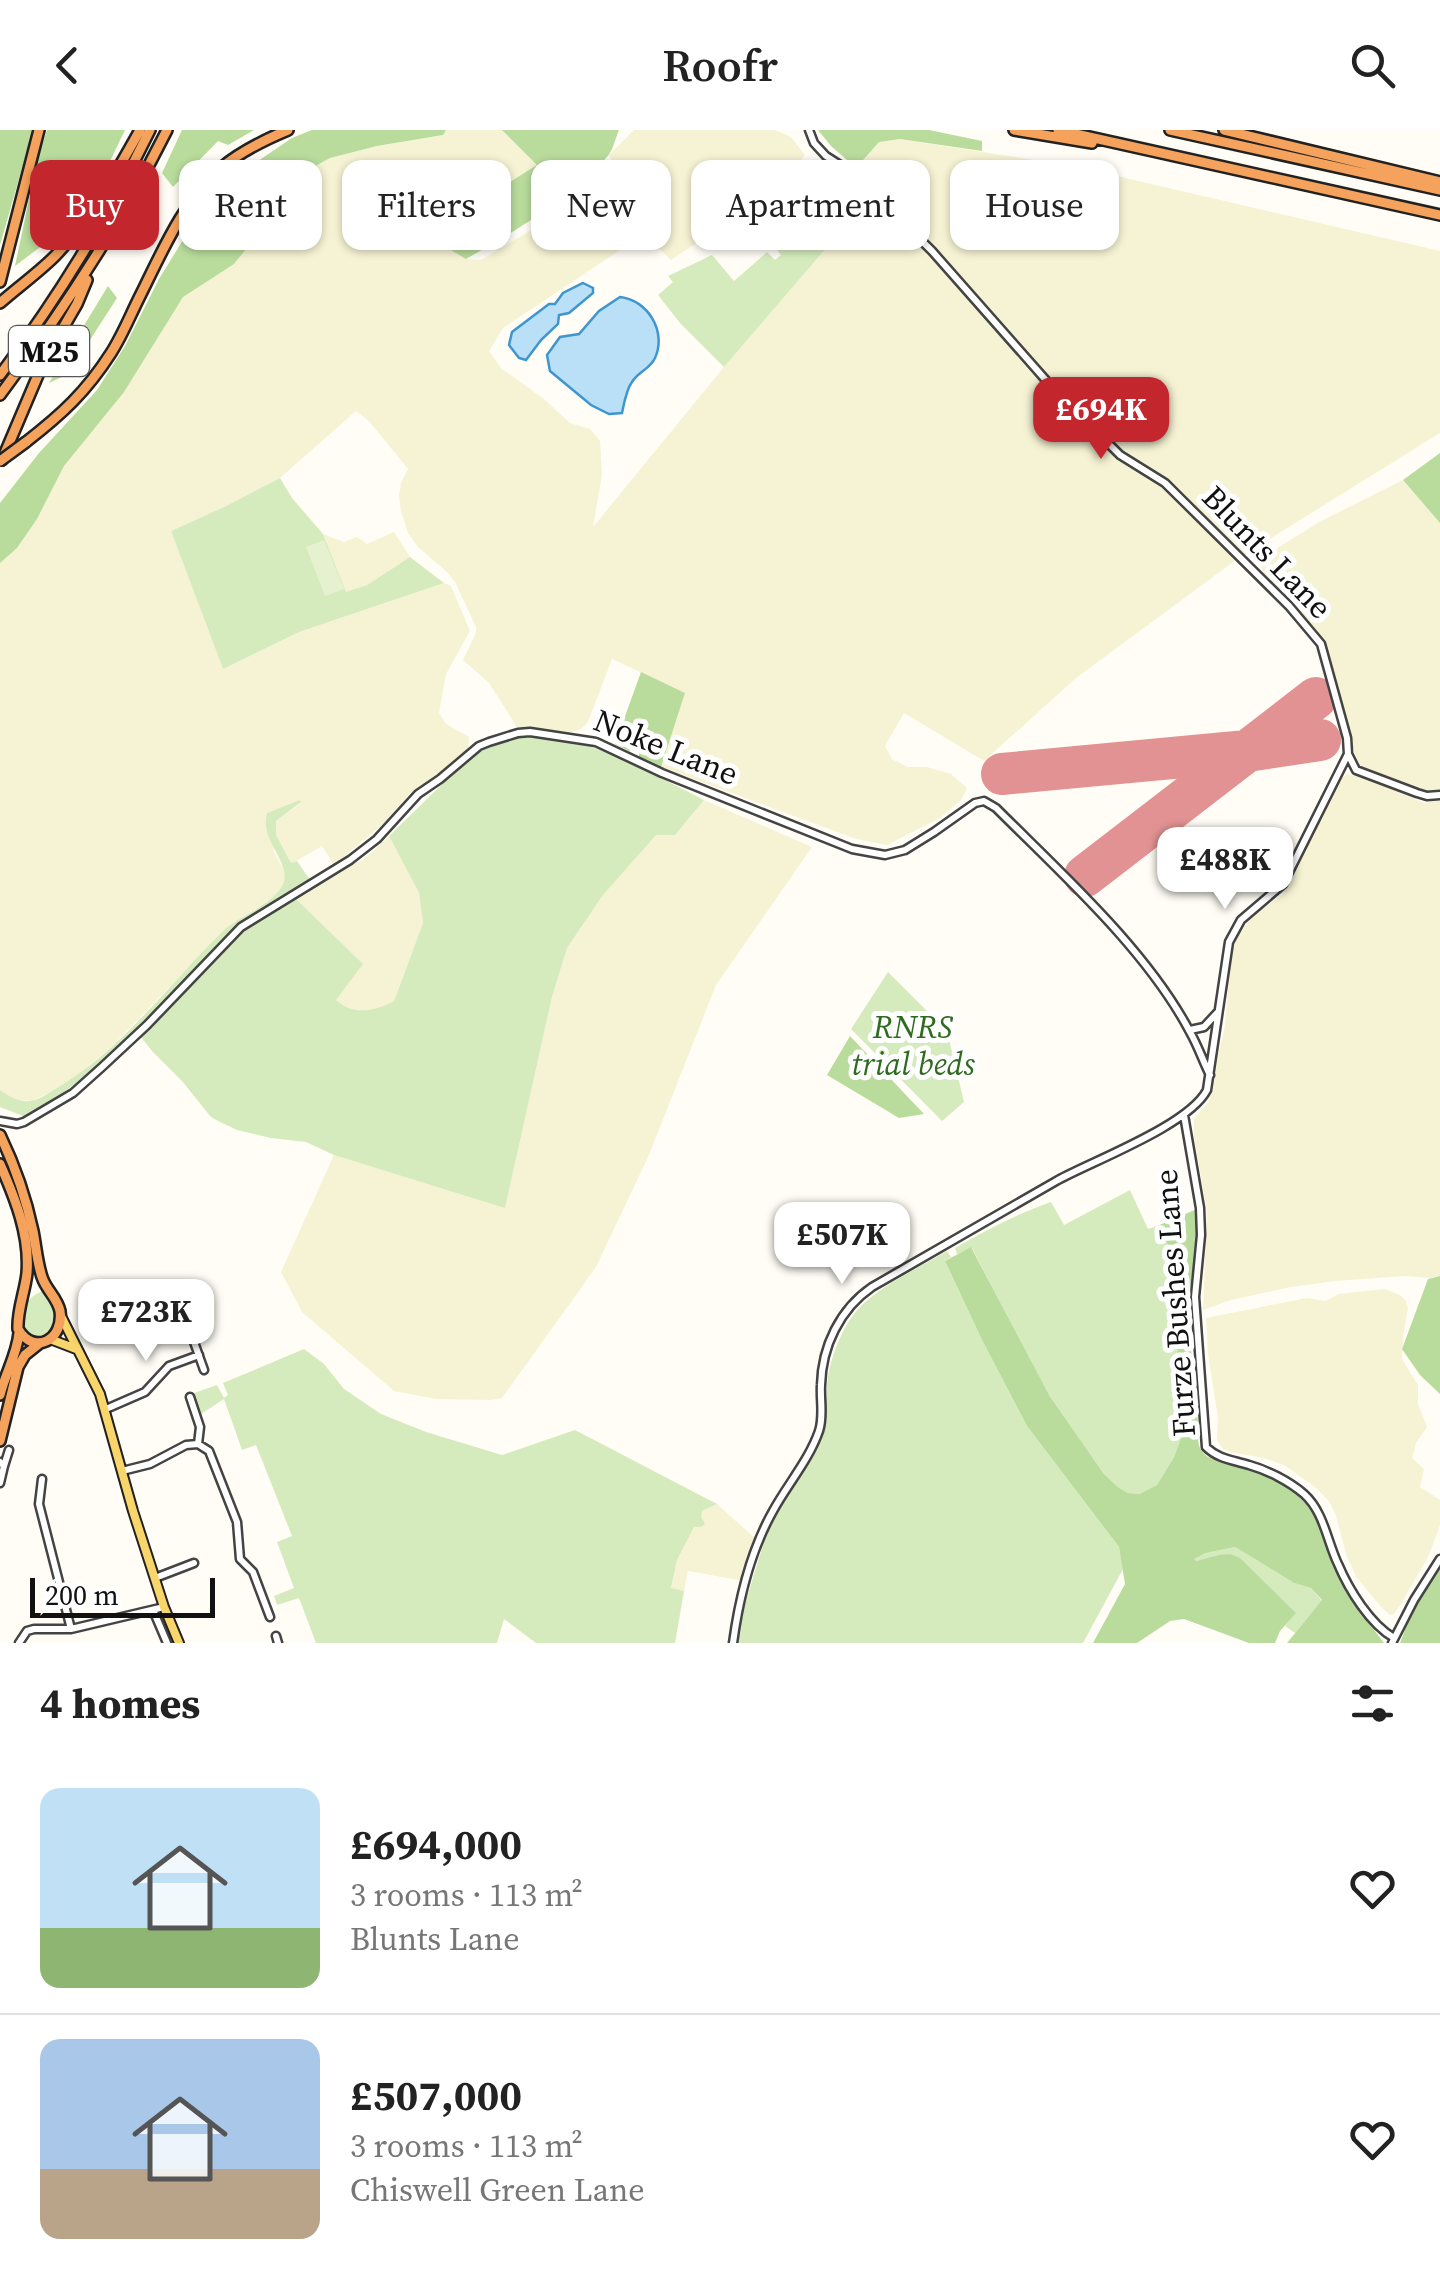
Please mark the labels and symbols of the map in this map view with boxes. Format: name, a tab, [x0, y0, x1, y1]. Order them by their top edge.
road number: M25	[9, 326, 89, 376]
pin: £694K	[1031, 377, 1171, 462]
street label: Blunts Lane	[1192, 476, 1342, 628]
street label: Noke Lane	[587, 698, 745, 796]
pin: £488K	[1155, 827, 1295, 912]
park label: RNRS trial beds	[851, 1005, 975, 1086]
street label: Furze Bushes Lane	[1144, 1168, 1206, 1438]
pin: £507K	[772, 1202, 912, 1287]
pin: £723K	[76, 1279, 216, 1364]
scale bar	[30, 1573, 215, 1618]

